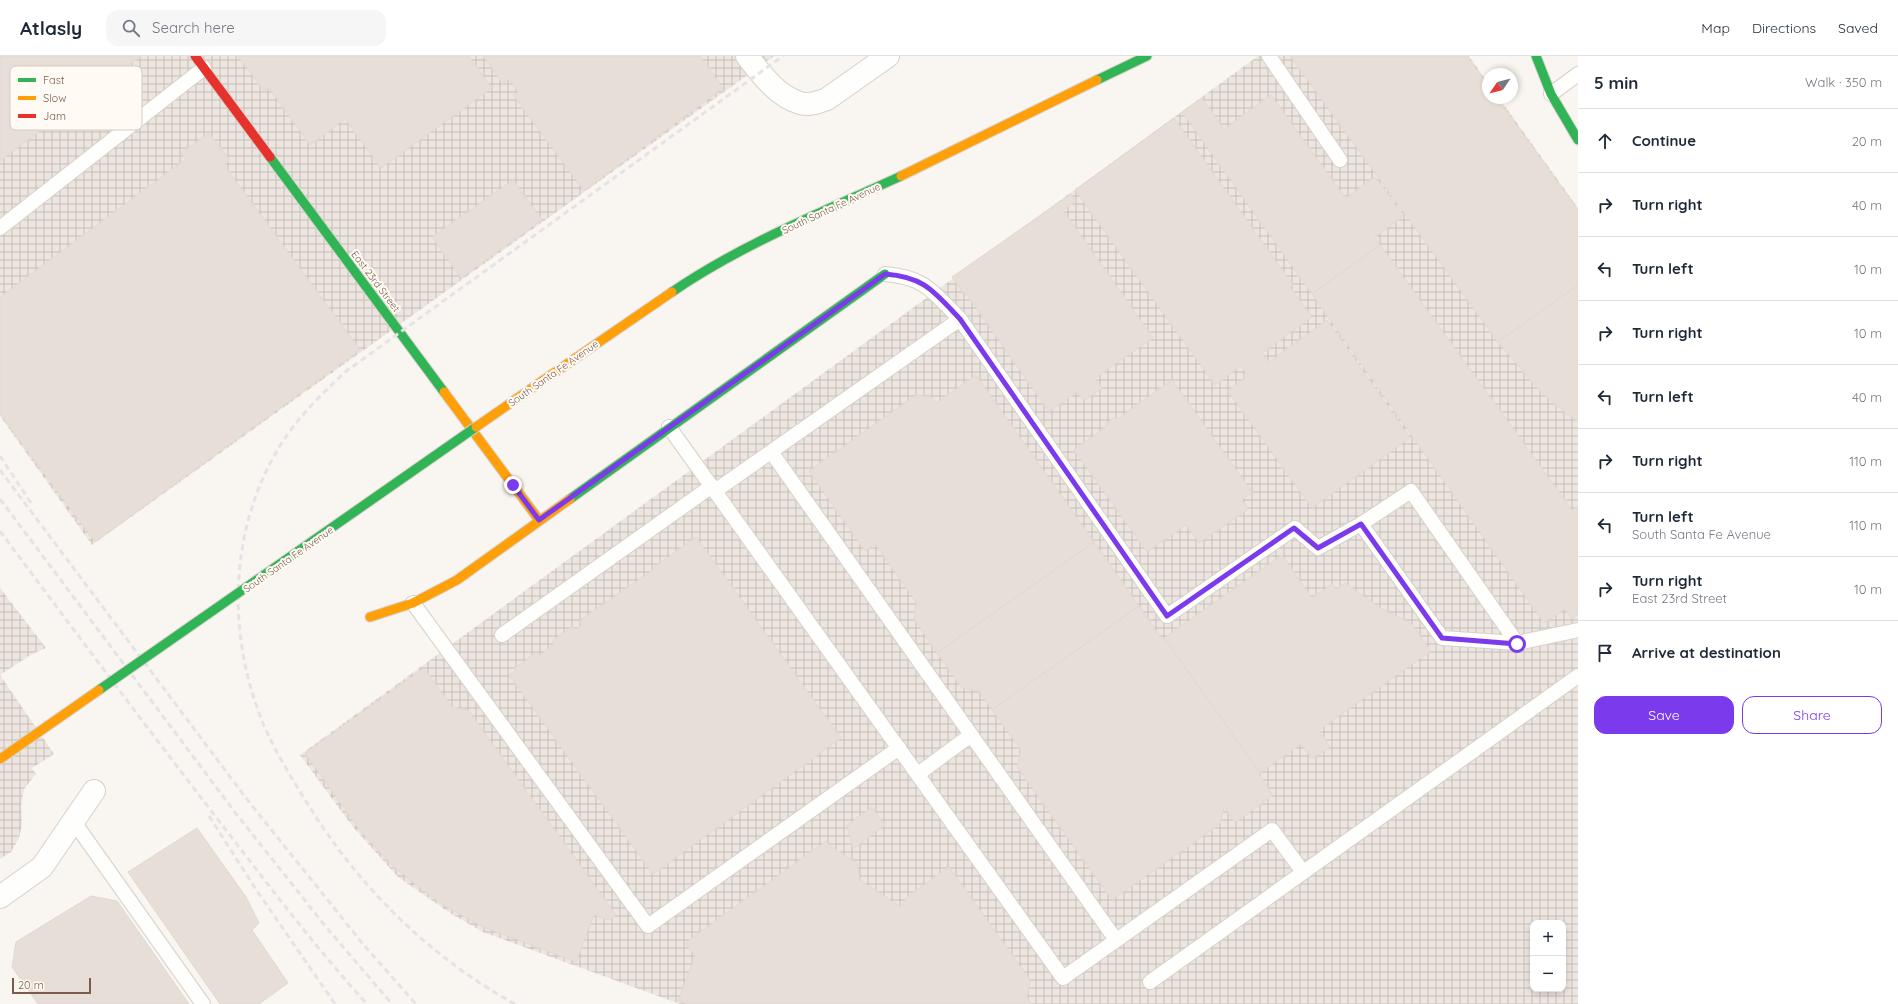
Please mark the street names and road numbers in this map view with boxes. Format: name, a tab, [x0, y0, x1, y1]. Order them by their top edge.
street label: South Santa Fe Avenue	[780, 180, 883, 237]
street label: East 23rd Street	[348, 248, 403, 315]
street label: South Santa Fe Avenue	[506, 337, 601, 409]
street label: South Santa Fe Avenue	[241, 523, 336, 595]

